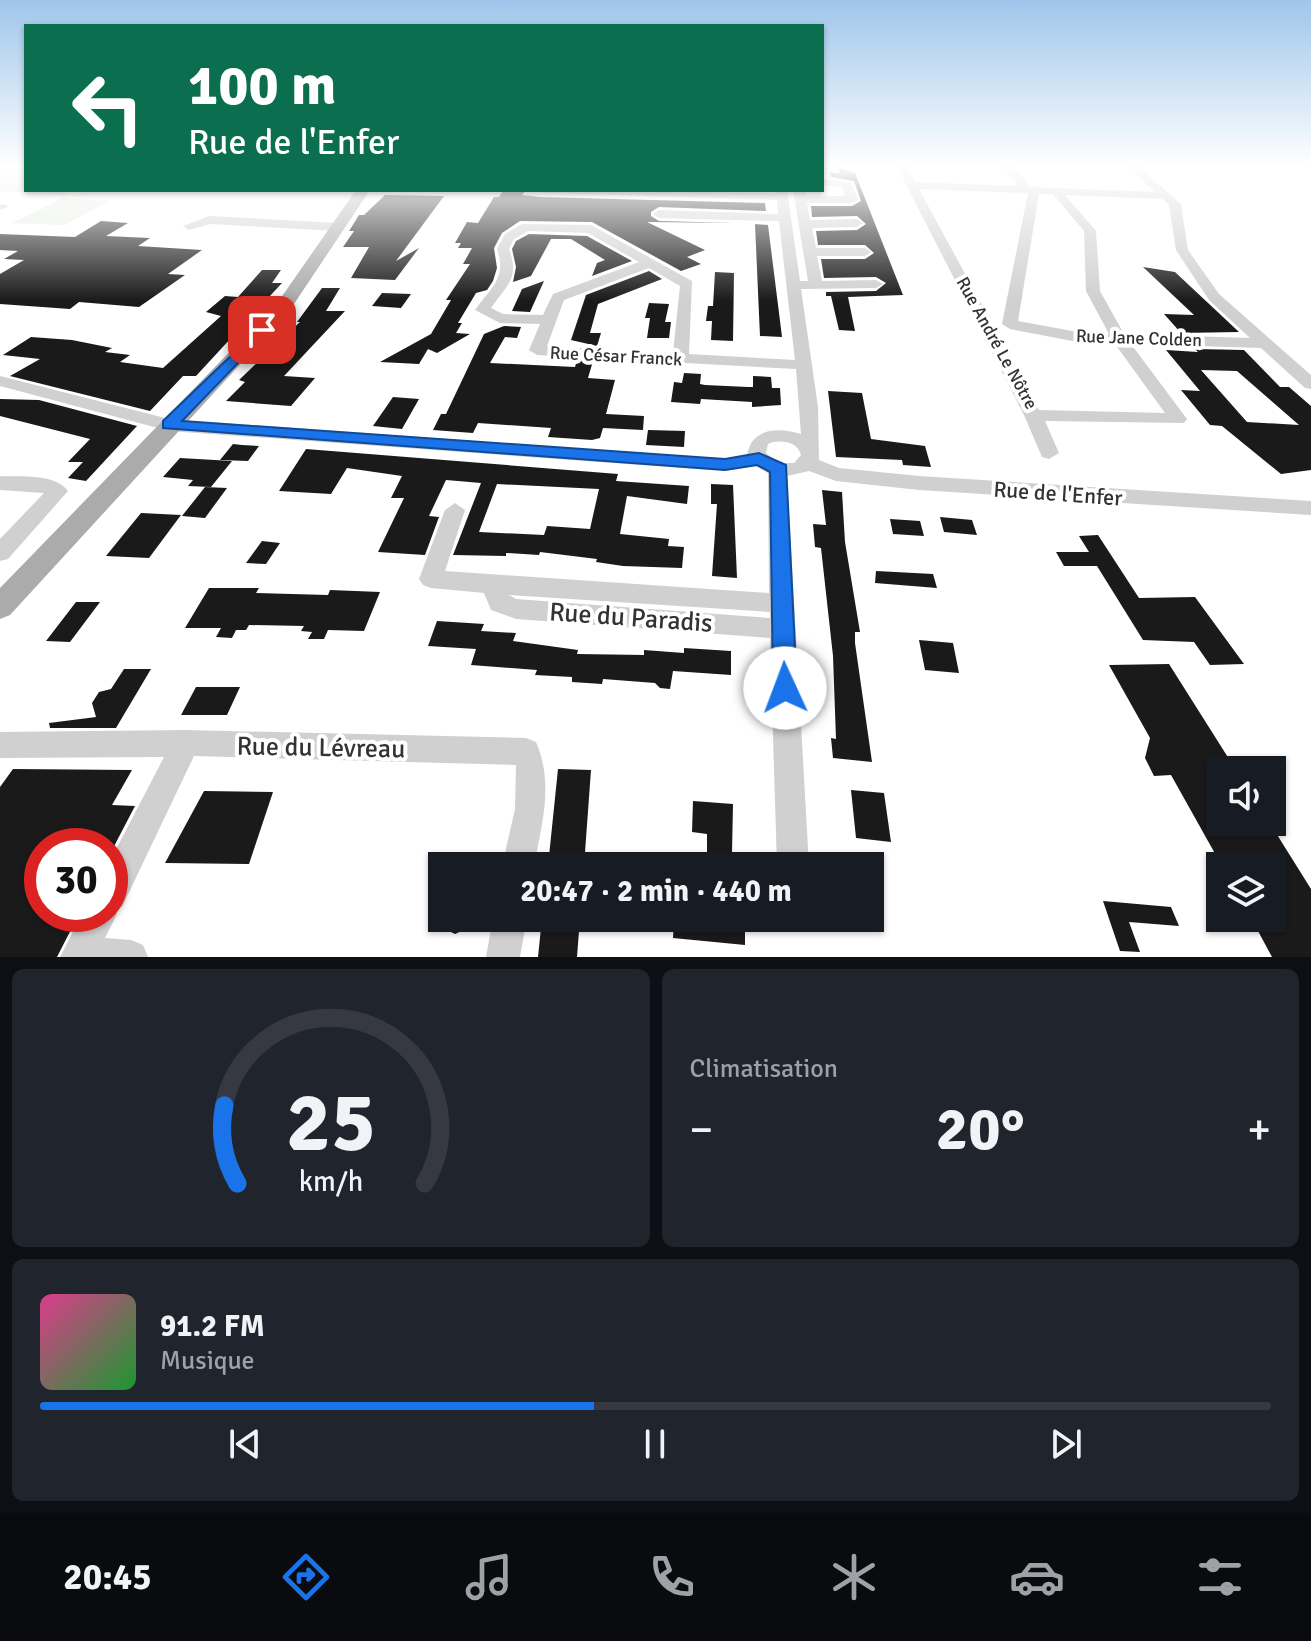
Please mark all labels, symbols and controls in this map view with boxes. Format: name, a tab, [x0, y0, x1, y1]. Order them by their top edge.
text: 100 m	[188, 51, 336, 120]
icon: left	[56, 56, 160, 160]
text: Rue de l'Enfer	[188, 120, 399, 165]
street label: Rue André Le Nôtre	[952, 273, 1042, 413]
pin	[228, 296, 296, 364]
icon: arrive	[240, 308, 284, 352]
street label: Rue Jane Colden	[1075, 325, 1203, 351]
street label: Rue César Franck	[549, 342, 683, 370]
street label: Rue de l'Enfer	[993, 476, 1123, 511]
street label: Rue du Paradis	[548, 596, 714, 640]
position arrow	[743, 646, 827, 730]
street label: Rue du Lévreau	[236, 731, 406, 765]
map controls	[1206, 756, 1286, 932]
button: sound	[1206, 756, 1286, 836]
speed limit sign: 30	[24, 828, 128, 932]
button: layers	[1206, 852, 1286, 932]
text: 20:47 · 2 min · 440 m	[520, 873, 792, 910]
text: Climatisation	[690, 1053, 838, 1085]
text: 25	[286, 1072, 376, 1174]
text: 20°	[936, 1093, 1025, 1167]
text: −	[690, 1103, 713, 1157]
text: +	[1247, 1103, 1271, 1157]
text: km/h	[298, 1164, 363, 1199]
text: 91.2 FM	[160, 1308, 265, 1345]
text: Musique	[160, 1345, 255, 1377]
icon: previous	[223, 1422, 267, 1466]
icon: pause	[633, 1422, 677, 1466]
icon: next	[1044, 1422, 1088, 1466]
icon: directions	[278, 1549, 334, 1605]
icon: music	[461, 1549, 517, 1605]
icon: phone	[644, 1549, 700, 1605]
icon: climate	[826, 1549, 882, 1605]
icon: car	[1009, 1549, 1065, 1605]
icon: filters	[1192, 1549, 1248, 1605]
text: 20:45	[63, 1555, 152, 1600]

